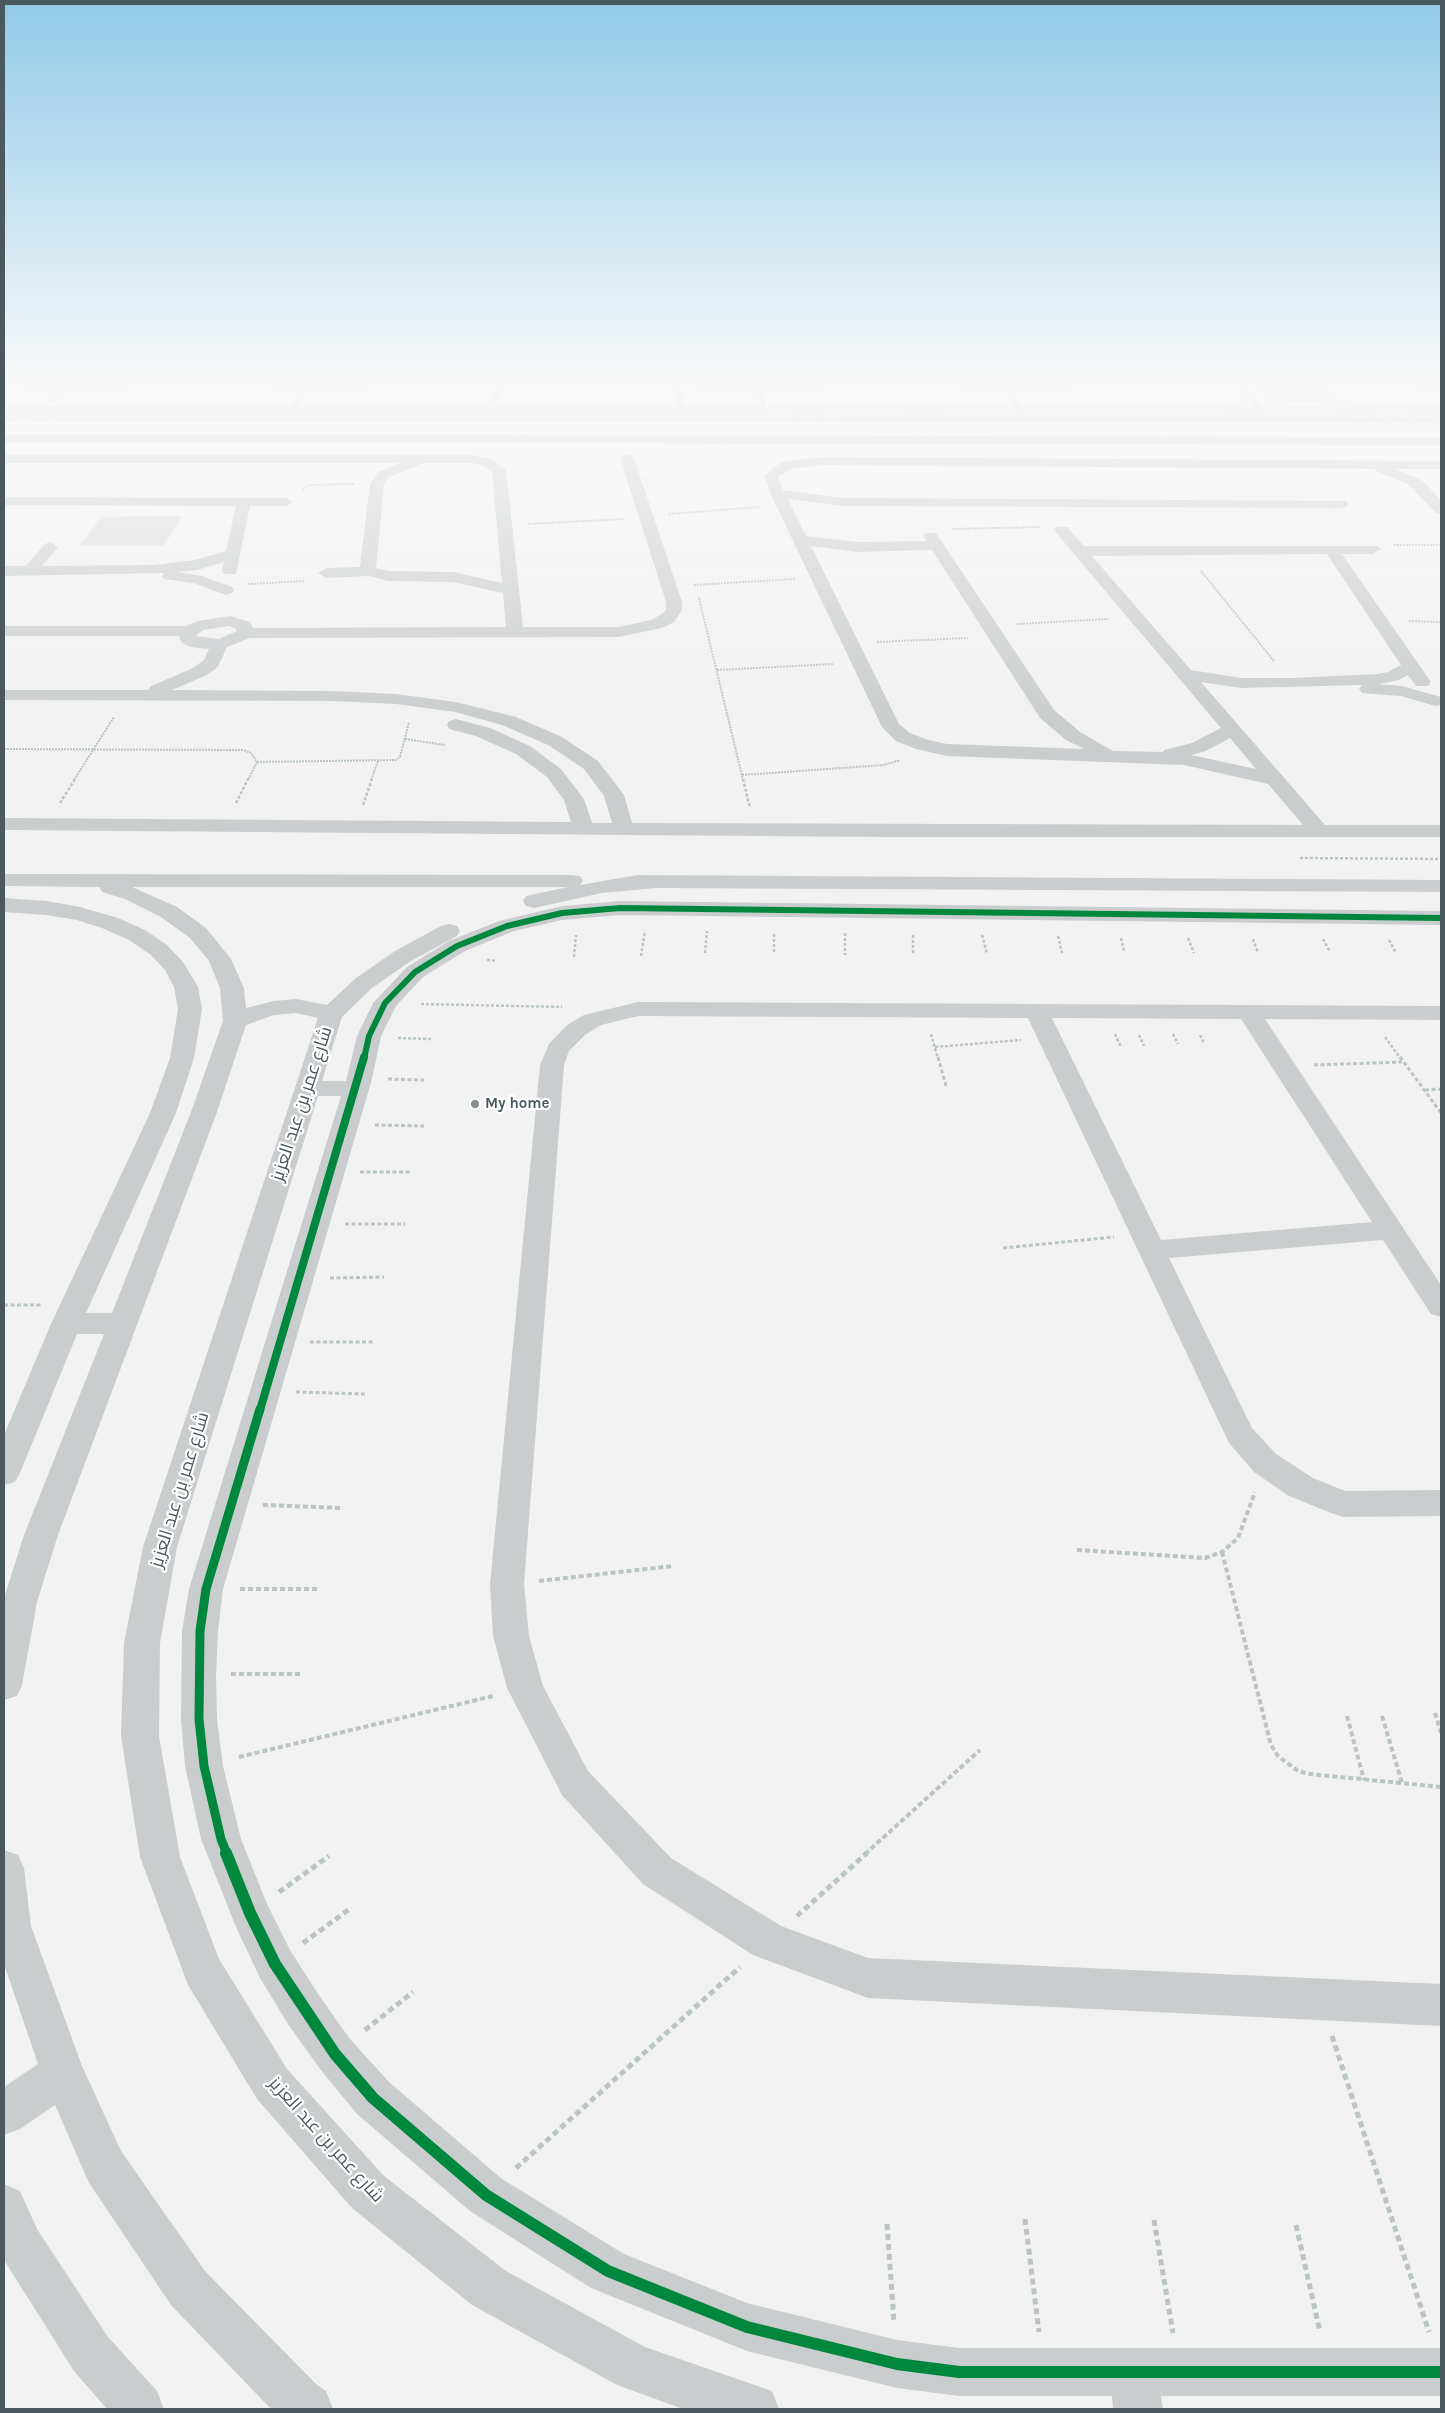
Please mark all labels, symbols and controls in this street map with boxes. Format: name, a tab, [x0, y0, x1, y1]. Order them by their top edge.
street label: شارع عمر بن عبد العزيز	[267, 1024, 337, 1184]
place label: My home	[485, 1095, 549, 1113]
marker: My home	[469, 1098, 481, 1110]
street label: شارع عمر بن عبد العزيز	[146, 1410, 214, 1570]
street label: شارع عمر بن عبد العزيز	[264, 2073, 388, 2207]

